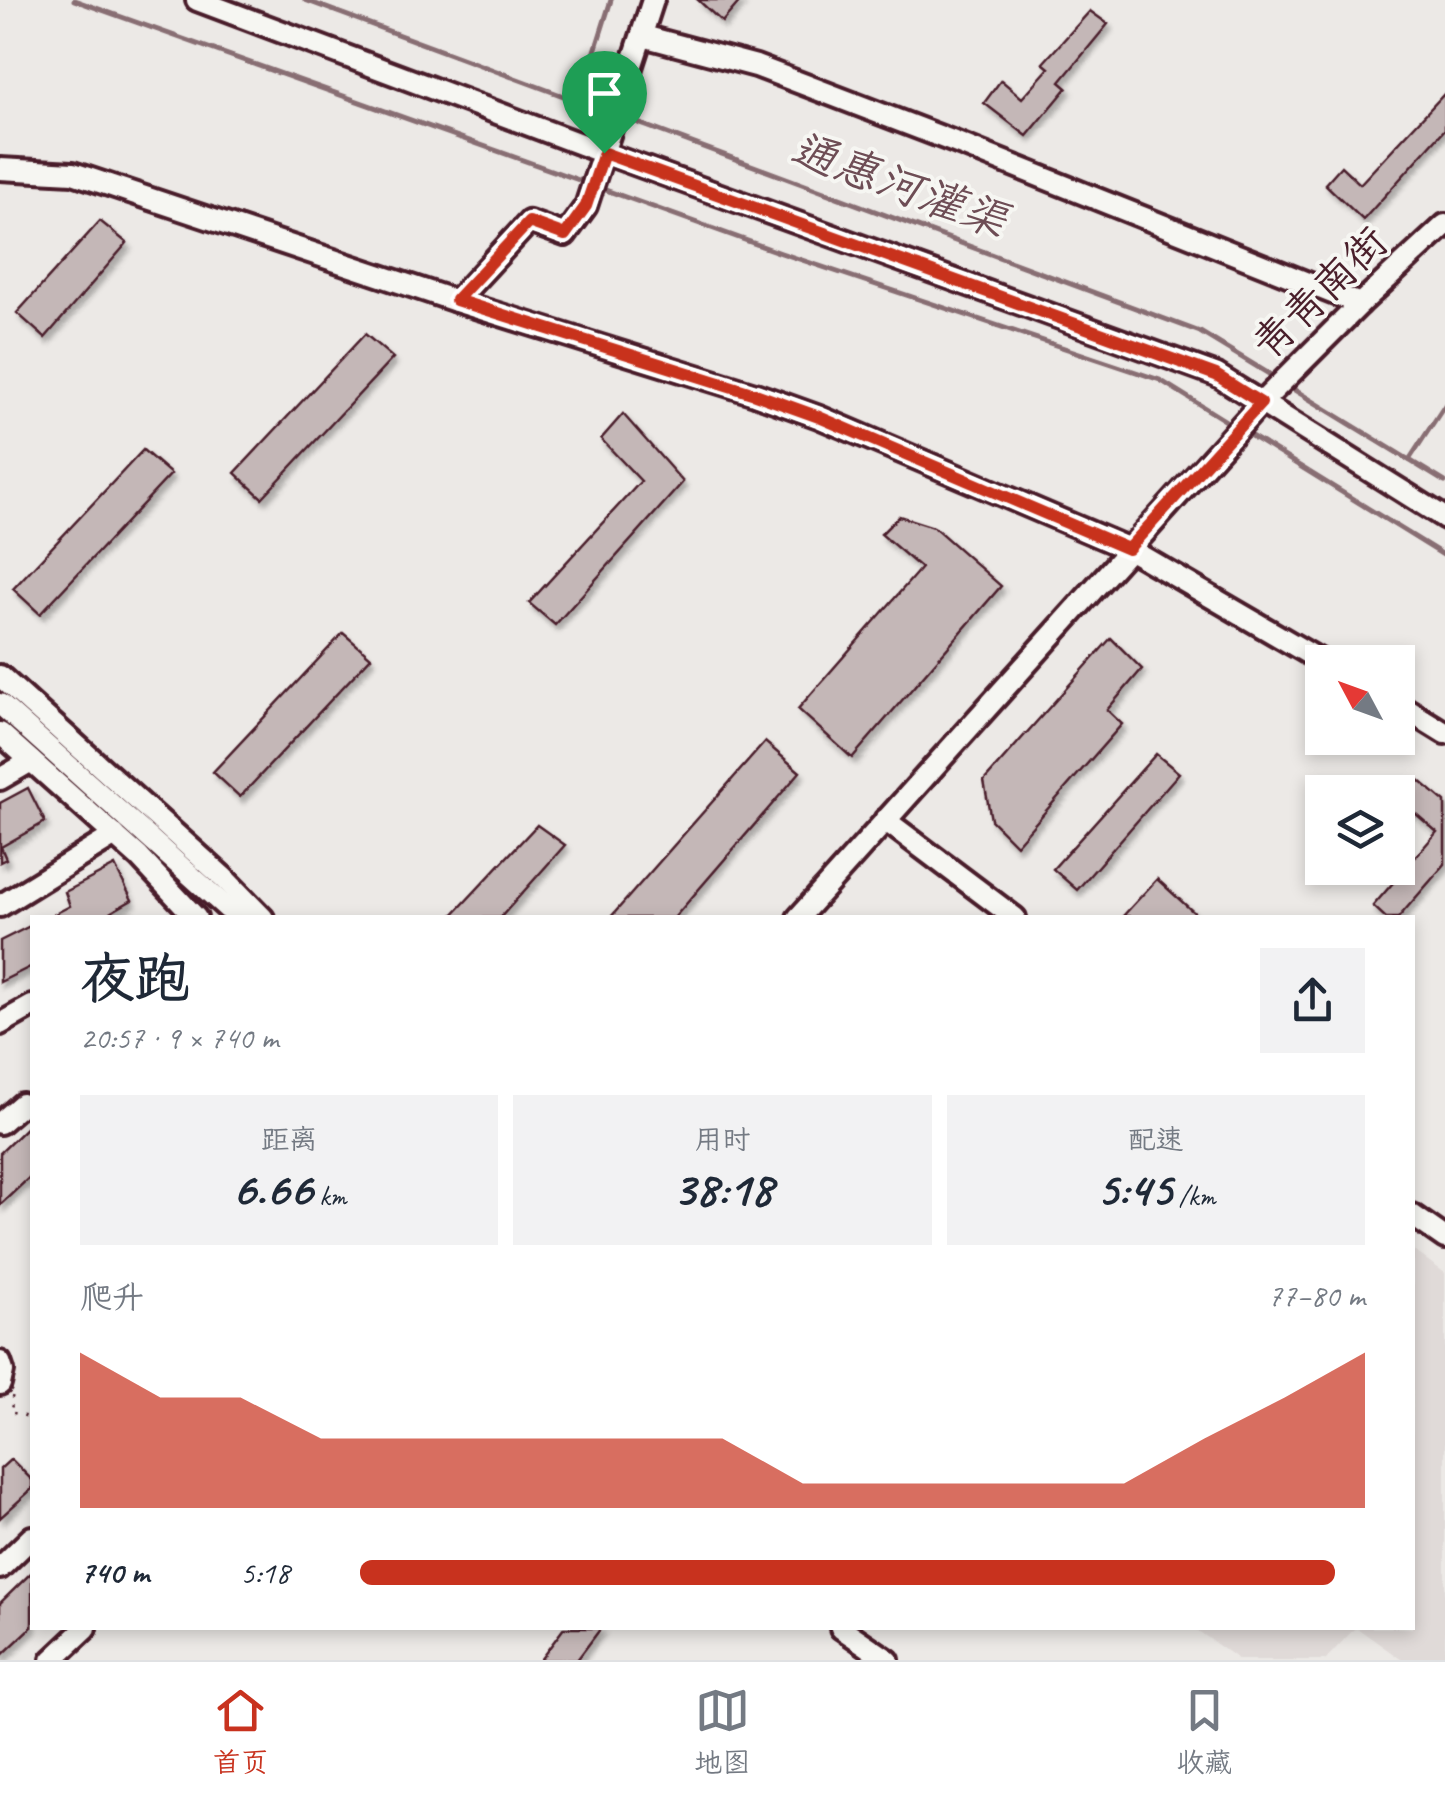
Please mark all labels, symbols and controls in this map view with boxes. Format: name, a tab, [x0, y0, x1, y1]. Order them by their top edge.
pin	[562, 51, 647, 154]
icon: arrive	[577, 66, 632, 121]
water label: 通惠河灌渠	[784, 120, 1018, 252]
street label: 青青南街	[1241, 216, 1399, 370]
north arrow	[1305, 645, 1415, 755]
map controls	[1305, 645, 1415, 885]
button: layers	[1305, 775, 1415, 885]
text: 夜跑	[80, 944, 190, 1014]
button: share	[1260, 948, 1365, 1053]
text: 20:57 · 9 × 740 m	[80, 1017, 278, 1058]
text: 距离	[261, 1122, 317, 1157]
text: 用时	[694, 1122, 751, 1157]
text: 配速	[1128, 1122, 1184, 1157]
text: 6.66	[232, 1157, 312, 1220]
text: 38:18	[673, 1157, 772, 1220]
text: 5:45	[1096, 1157, 1172, 1220]
text: km	[312, 1178, 347, 1213]
text: /km	[1172, 1178, 1215, 1213]
text: 77–80 m	[1267, 1275, 1365, 1316]
text: 爬升	[80, 1277, 144, 1318]
text: 740 m	[80, 1552, 149, 1593]
text: 5:18	[240, 1552, 290, 1593]
tab: 首页	[213, 1683, 269, 1780]
tab: 地图	[694, 1683, 750, 1780]
tab: 收藏	[1176, 1683, 1232, 1780]

